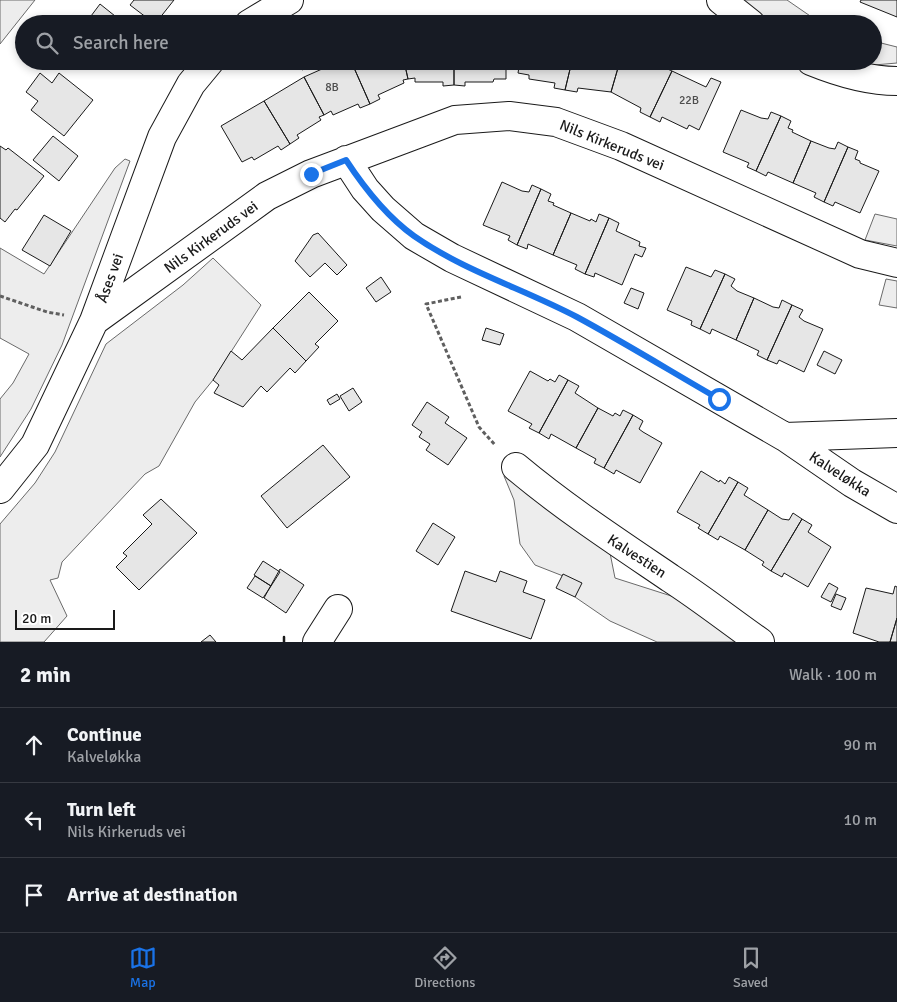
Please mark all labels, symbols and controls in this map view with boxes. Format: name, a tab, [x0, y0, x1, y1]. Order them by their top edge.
search box	[15, 15, 882, 70]
icon: search	[33, 29, 61, 57]
text: Search here	[73, 31, 169, 55]
house number: 8B	[325, 80, 339, 95]
house number: 22B	[679, 93, 699, 108]
street label: Nils Kirkeruds vei	[557, 116, 667, 174]
route end	[300, 163, 323, 186]
street label: Nils Kirkeruds vei	[161, 197, 261, 277]
street label: Åses vei	[93, 251, 127, 305]
route start	[708, 388, 731, 411]
street label: Kalveløkka	[806, 447, 874, 501]
street label: Kalvestien	[604, 530, 670, 582]
scale bar	[15, 607, 115, 630]
text: 20 m	[22, 610, 51, 627]
text: 2 min	[20, 662, 71, 688]
text: Walk · 100 m	[789, 665, 877, 685]
text: Continue	[67, 723, 142, 747]
icon: ahead	[20, 731, 48, 759]
text: 90 m	[843, 735, 877, 755]
text: Kalveløkka	[67, 747, 141, 767]
text: Turn left	[67, 798, 136, 822]
icon: left	[20, 806, 48, 834]
text: 10 m	[843, 810, 877, 830]
text: Nils Kirkeruds vei	[67, 822, 186, 842]
icon: arrive	[20, 881, 48, 909]
text: Arrive at destination	[67, 883, 238, 907]
tab: Map	[129, 944, 157, 991]
tab: Directions	[414, 944, 475, 991]
tab: Saved	[733, 944, 768, 991]

